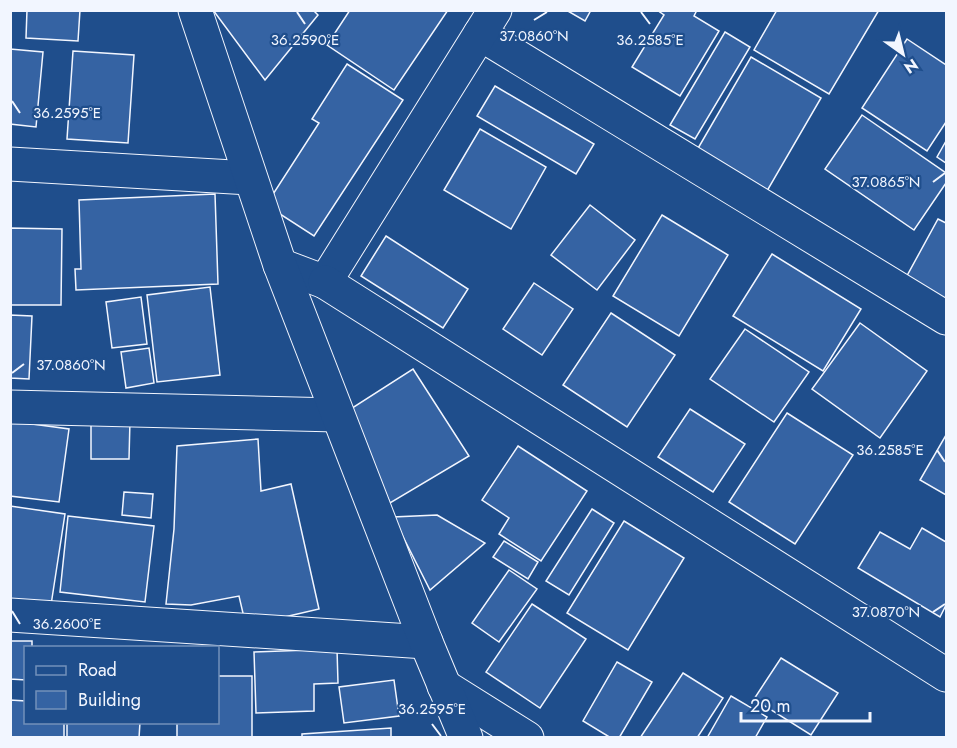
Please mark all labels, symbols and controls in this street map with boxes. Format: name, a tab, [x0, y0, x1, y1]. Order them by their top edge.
north arrow	[873, 24, 933, 84]
text: 37.0860°N	[499, 25, 569, 47]
text: 36.2590°E	[271, 29, 339, 51]
text: 36.2585°E	[616, 29, 684, 51]
text: N	[899, 53, 923, 79]
text: 36.2595°E	[33, 102, 101, 124]
text: 37.0865°N	[852, 171, 920, 193]
text: 37.0860°N	[36, 354, 106, 376]
text: 36.2585°E	[856, 439, 924, 461]
text: 37.0870°N	[852, 601, 920, 623]
text: 36.2600°E	[33, 613, 101, 635]
legend	[24, 646, 219, 724]
text: Road	[78, 657, 117, 683]
scale bar	[741, 685, 870, 723]
text: Building	[78, 687, 141, 713]
text: 20 m	[750, 693, 790, 719]
text: 36.2595°E	[398, 698, 466, 720]

